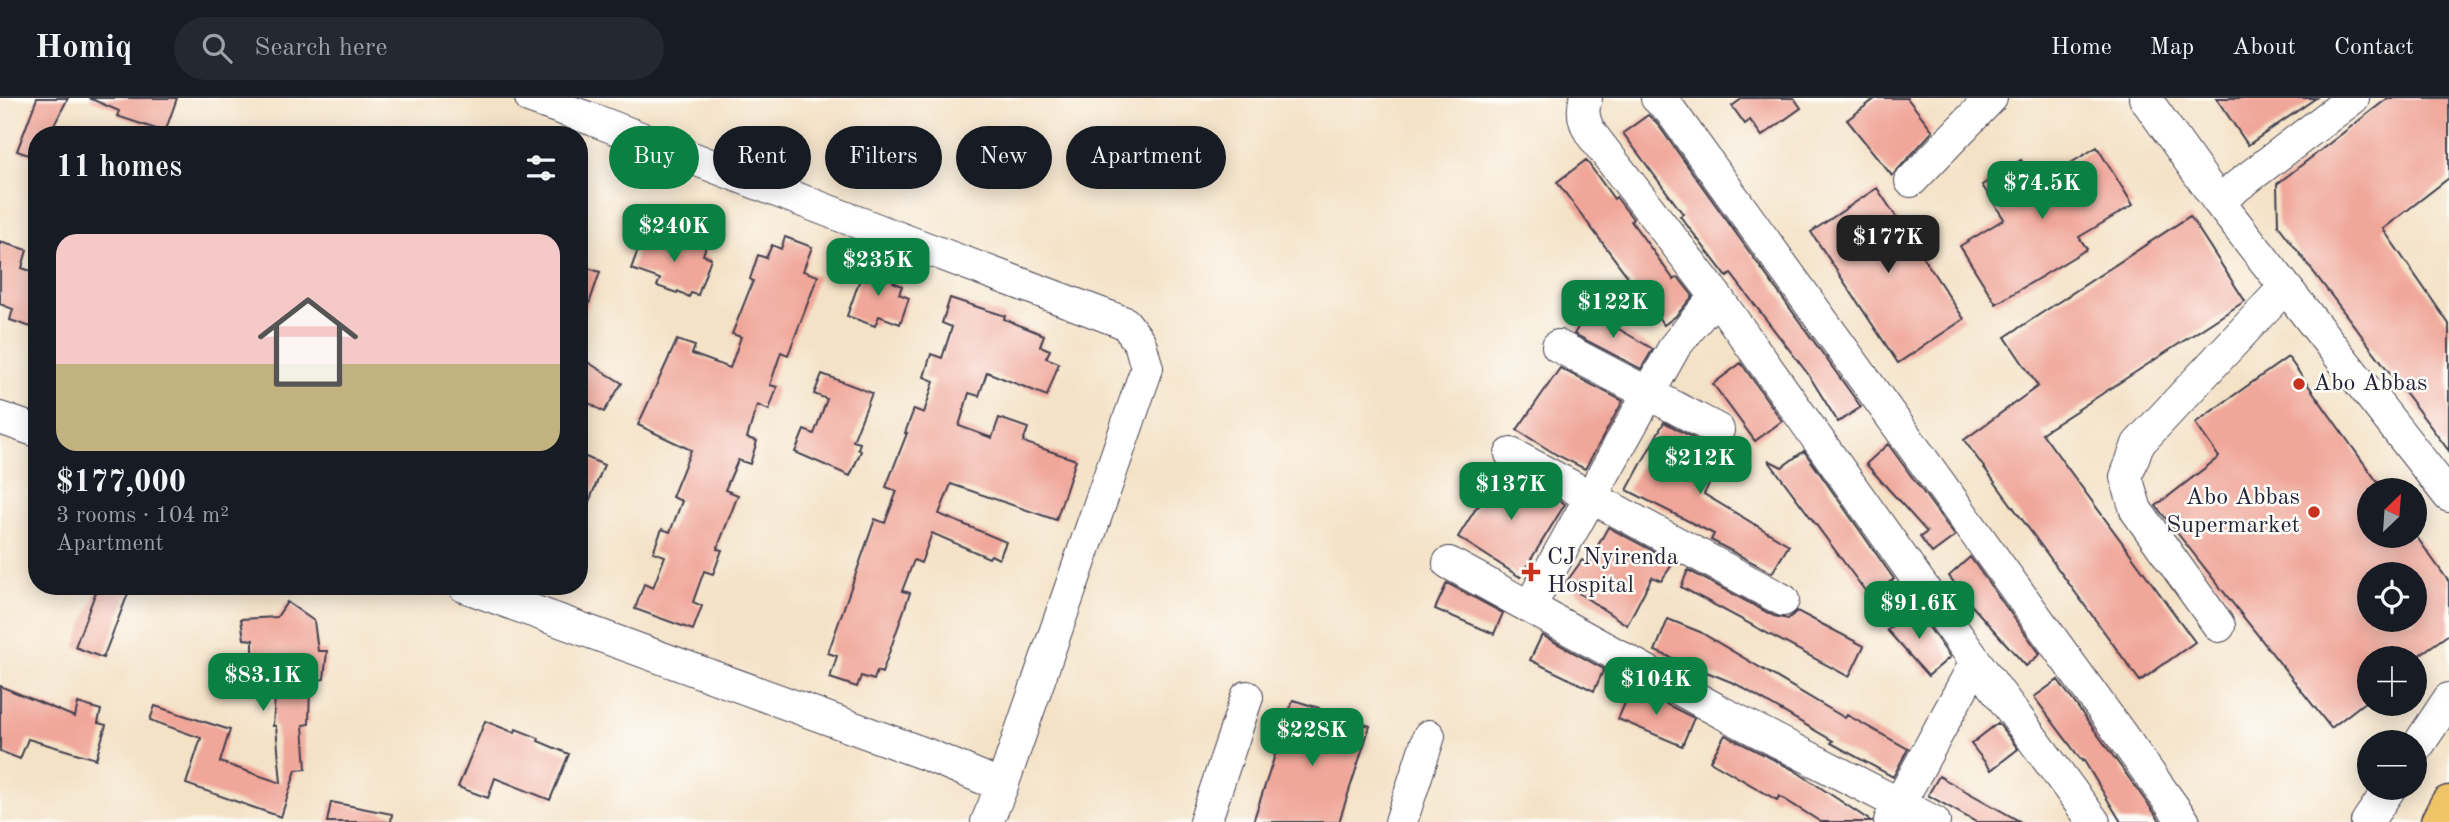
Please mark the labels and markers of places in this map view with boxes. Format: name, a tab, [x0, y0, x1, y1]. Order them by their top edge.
pin: $74.5K	[1985, 162, 2099, 221]
pin: $240K	[625, 204, 723, 264]
pin: $177K	[1839, 216, 1937, 275]
pin: $235K	[829, 238, 927, 298]
pin: $122K	[1564, 280, 1662, 340]
place label: Abo Abbas	[2313, 372, 2427, 396]
marker: Abo Abbas	[2291, 376, 2307, 392]
pin: $212K	[1651, 436, 1749, 496]
pin: $137K	[1462, 462, 1560, 522]
place label: Abo Abbas Supermarket	[2166, 486, 2300, 538]
marker: Abo Abbas Supermarket	[2306, 504, 2322, 520]
place label: CJ Nyirenda Hospital	[1547, 546, 1679, 598]
marker: CJ Nyirenda Hospital	[1521, 562, 1541, 582]
pin: $91.6K	[1862, 582, 1976, 641]
pin: $83.1K	[206, 654, 320, 713]
pin: $104K	[1607, 658, 1705, 717]
pin: $228K	[1263, 708, 1361, 768]

